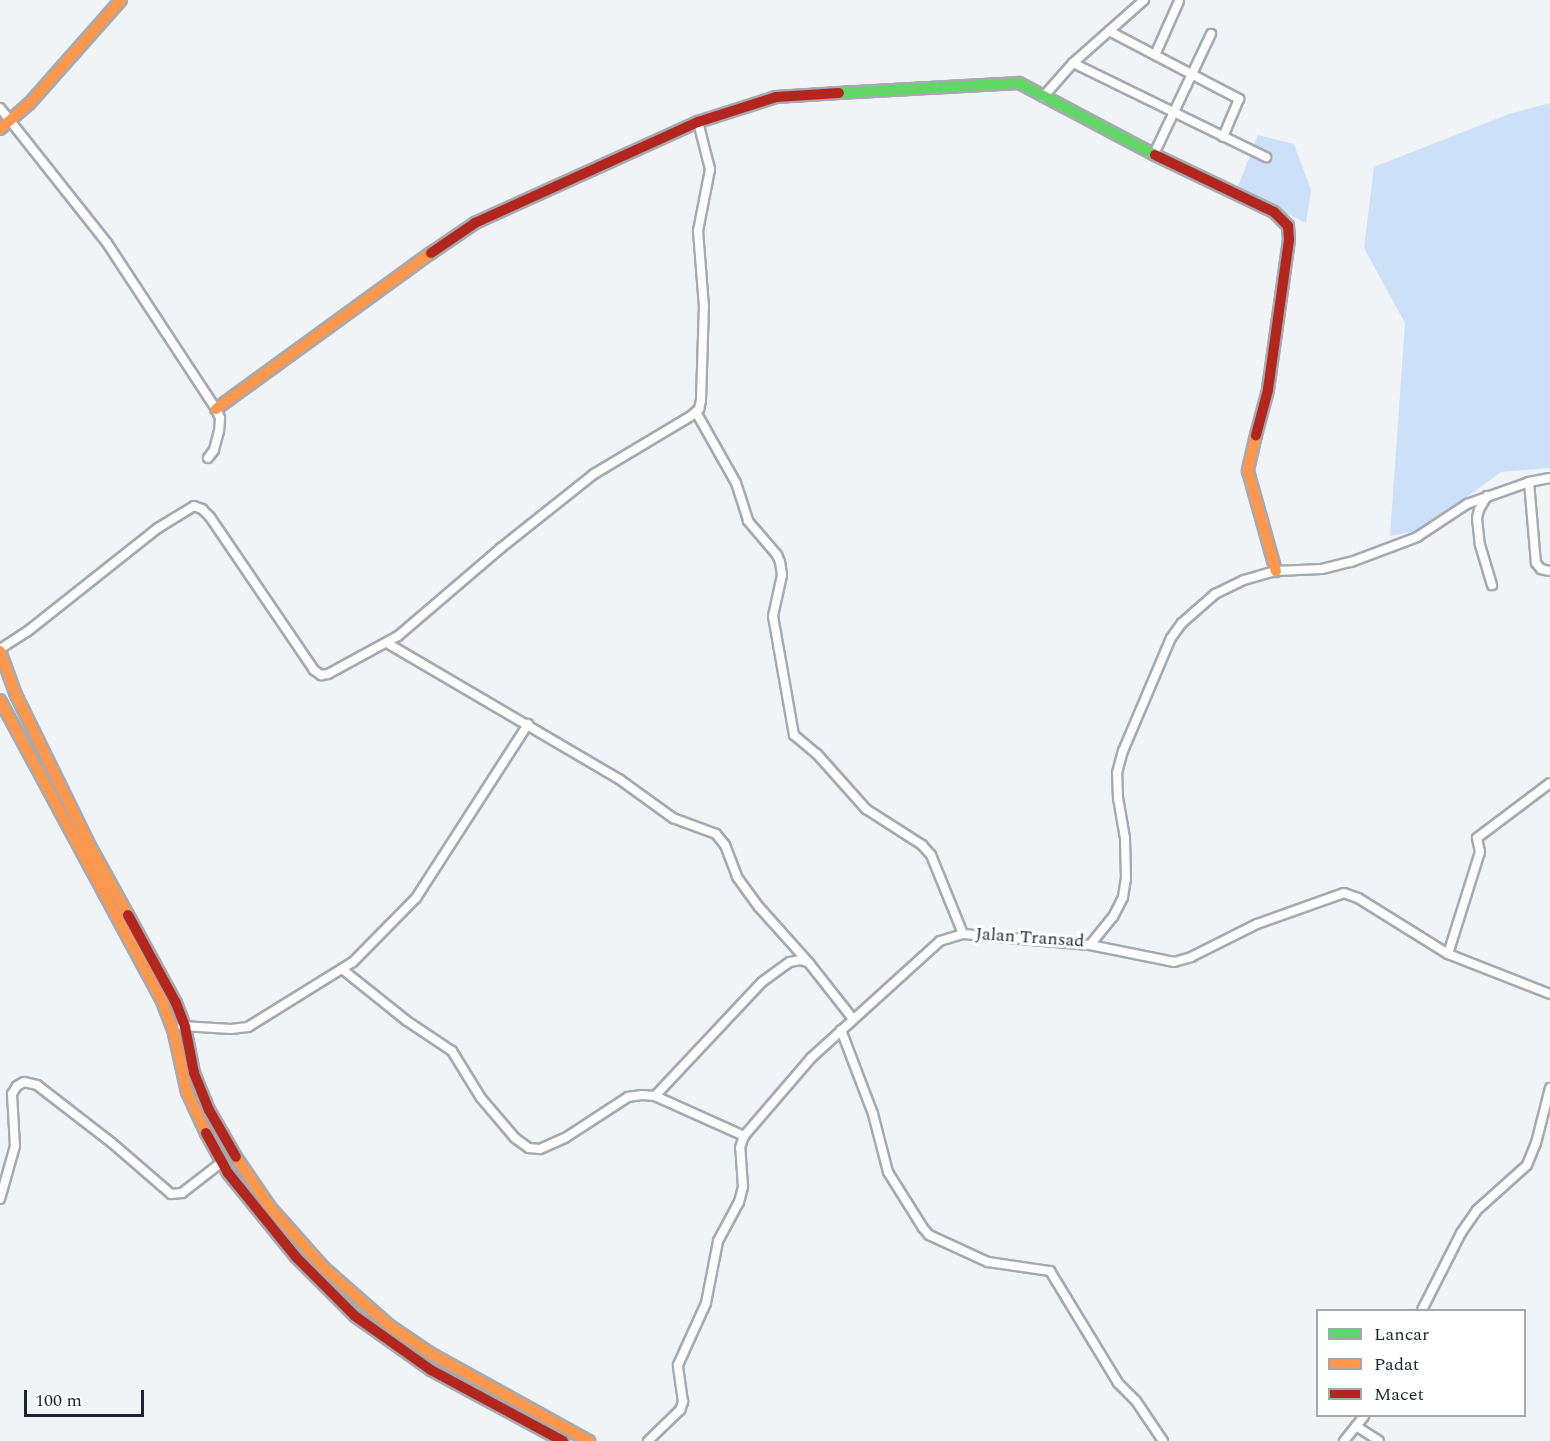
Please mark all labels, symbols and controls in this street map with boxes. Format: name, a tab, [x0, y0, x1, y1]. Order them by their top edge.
street label: Jalan Transad	[975, 923, 1085, 953]
legend	[1316, 1309, 1526, 1417]
text: Lancar	[1374, 1321, 1429, 1348]
text: Padat	[1374, 1351, 1419, 1378]
scale bar	[27, 1378, 147, 1416]
text: Macet	[1374, 1381, 1424, 1408]
text: 100 m	[35, 1387, 82, 1414]

